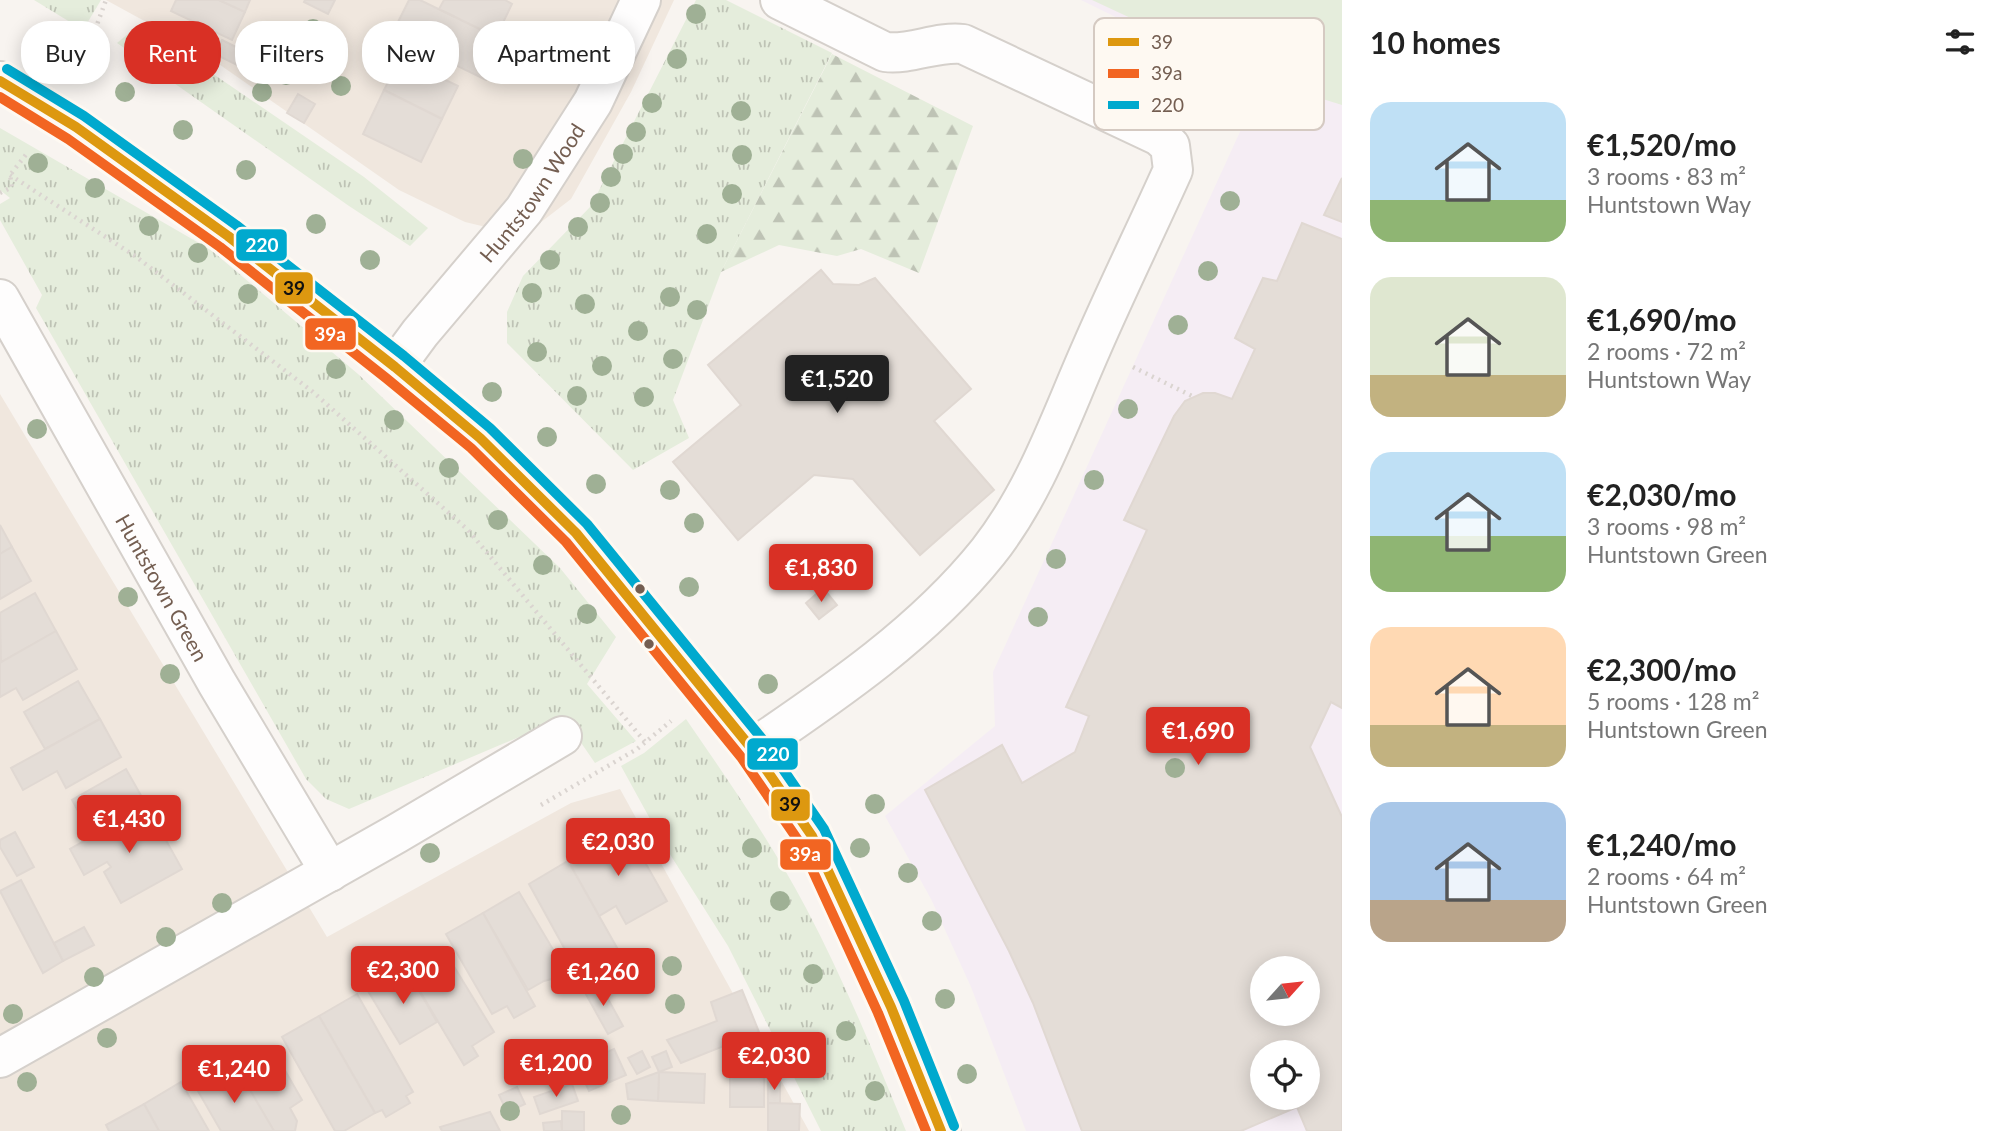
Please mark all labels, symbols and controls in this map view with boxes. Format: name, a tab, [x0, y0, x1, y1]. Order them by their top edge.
legend	[1094, 18, 1324, 130]
chip: Buy	[21, 21, 110, 84]
chip: Rent	[124, 21, 221, 84]
chip: Filters	[235, 21, 348, 84]
chip: New	[362, 21, 459, 84]
chip: Apartment	[473, 21, 635, 84]
icon: filters	[1941, 23, 1979, 61]
text: 10 homes	[1370, 24, 1501, 60]
text: 39	[1151, 30, 1173, 53]
text: 39a	[1151, 61, 1182, 84]
text: 220	[1151, 93, 1184, 116]
street label: Huntstown Wood	[473, 118, 589, 267]
text: €1,520/mo	[1587, 126, 1736, 162]
icon: home	[1426, 130, 1510, 214]
text: 3 rooms · 83 m²	[1587, 162, 1746, 190]
text: Huntstown Way	[1587, 190, 1751, 218]
line badge: 220	[235, 228, 288, 262]
text: 220	[245, 233, 279, 256]
line badge: 39	[274, 271, 314, 305]
text: 39	[283, 276, 305, 299]
text: €1,690/mo	[1587, 301, 1736, 337]
icon: home	[1426, 305, 1510, 389]
line badge: 39a	[304, 317, 357, 351]
text: 39a	[314, 322, 346, 345]
text: 2 rooms · 72 m²	[1587, 337, 1746, 365]
pin: €1,520	[780, 356, 894, 415]
text: €1,520	[801, 364, 873, 392]
text: Huntstown Way	[1587, 365, 1751, 393]
text: €2,030/mo	[1587, 476, 1736, 512]
icon: home	[1426, 480, 1510, 564]
street label: Huntstown Green	[111, 509, 214, 665]
text: 3 rooms · 98 m²	[1587, 512, 1746, 540]
text: Huntstown Green	[1587, 540, 1768, 568]
pin: €1,830	[764, 544, 878, 604]
text: €1,830	[785, 553, 857, 581]
unlabelled marker	[633, 582, 647, 596]
unlabelled marker	[642, 637, 656, 651]
text: €2,300/mo	[1587, 651, 1736, 687]
icon: home	[1426, 655, 1510, 739]
text: 5 rooms · 128 m²	[1587, 687, 1759, 715]
pin: €1,690	[1141, 708, 1255, 767]
text: Huntstown Green	[1587, 715, 1768, 743]
text: €1,690	[1162, 716, 1234, 744]
line badge: 220	[746, 737, 799, 771]
text: 220	[756, 742, 790, 765]
line badge: 39	[770, 788, 811, 822]
text: 39	[779, 792, 801, 815]
pin: €1,430	[72, 796, 186, 855]
text: €1,430	[93, 804, 165, 832]
pin: €2,030	[561, 818, 675, 878]
text: €1,240/mo	[1587, 826, 1736, 862]
text: €2,030	[582, 827, 654, 855]
icon: home	[1426, 830, 1510, 914]
line badge: 39a	[779, 838, 832, 871]
text: 39a	[789, 842, 821, 865]
text: 2 rooms · 64 m²	[1587, 862, 1746, 890]
text: Huntstown Green	[1587, 890, 1768, 918]
pin: €2,300	[346, 946, 460, 1006]
pin: €1,260	[546, 948, 660, 1008]
text: €2,300	[367, 955, 439, 983]
north arrow	[1250, 956, 1320, 1026]
map controls	[1250, 956, 1320, 1110]
text: €1,260	[567, 957, 639, 985]
pin: €2,030	[717, 1032, 831, 1092]
pin: €1,200	[499, 1040, 613, 1099]
button: locate	[1250, 1040, 1320, 1110]
text: €2,030	[738, 1041, 810, 1069]
pin: €1,240	[177, 1046, 291, 1105]
text: €1,200	[520, 1048, 592, 1076]
text: €1,240	[198, 1054, 270, 1082]

